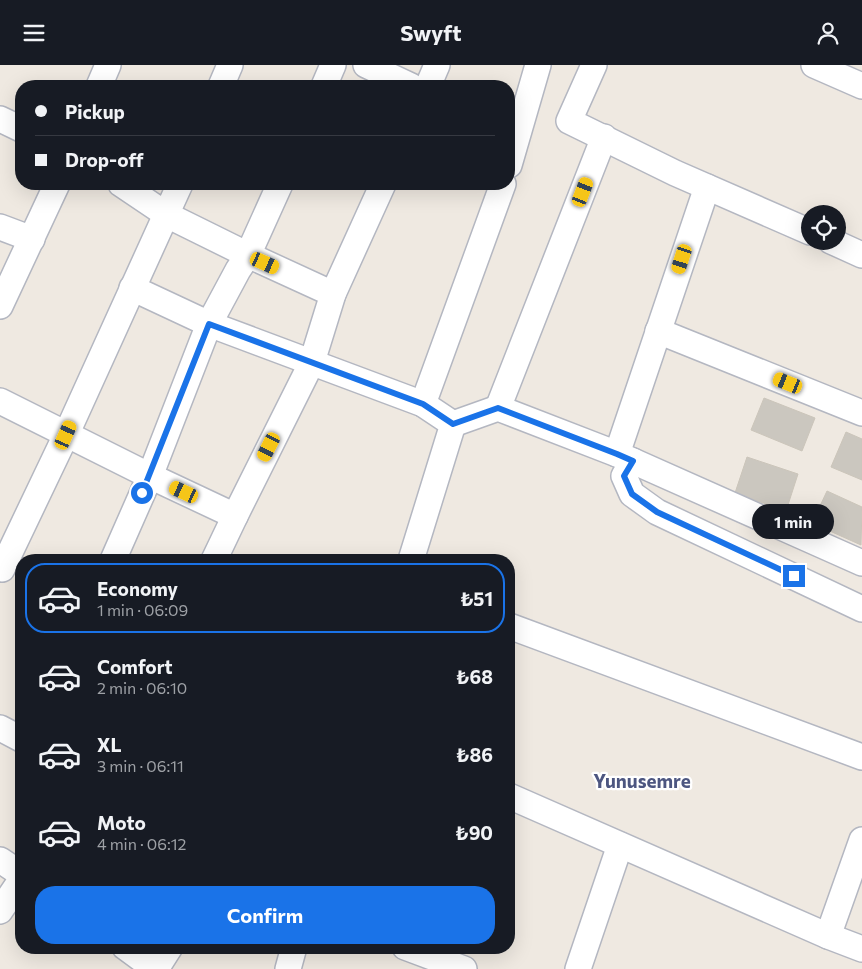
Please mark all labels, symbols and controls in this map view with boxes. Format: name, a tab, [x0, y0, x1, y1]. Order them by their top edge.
icon: menu	[20, 19, 48, 47]
text: Swyft	[400, 19, 462, 46]
icon: person	[814, 19, 842, 47]
text: Pickup	[65, 100, 125, 123]
text: Drop-off	[65, 148, 144, 171]
car	[570, 175, 595, 209]
map controls	[801, 205, 846, 250]
button: locate	[801, 205, 846, 250]
car	[670, 242, 693, 276]
car	[248, 250, 281, 276]
car	[771, 370, 804, 396]
car	[53, 418, 78, 452]
car	[255, 430, 282, 464]
car	[167, 479, 200, 505]
route start	[131, 482, 153, 504]
callout: 1 min	[753, 503, 835, 539]
text: 1 min	[774, 512, 812, 531]
route end	[783, 565, 805, 587]
icon: car	[37, 576, 82, 621]
text: Economy	[97, 577, 178, 600]
text: ₺51	[460, 587, 493, 610]
text: 1 min · 06:09	[97, 600, 188, 619]
icon: car	[37, 654, 82, 699]
text: Comfort	[97, 655, 173, 678]
text: ₺68	[456, 665, 493, 688]
text: 2 min · 06:10	[97, 678, 187, 697]
icon: car	[37, 732, 82, 777]
text: XL	[97, 733, 122, 756]
text: ₺86	[456, 743, 493, 766]
text: 3 min · 06:11	[97, 756, 184, 775]
district label: Yunusemre	[593, 769, 691, 792]
icon: car	[37, 810, 82, 855]
text: Moto	[97, 811, 146, 834]
text: ₺90	[455, 821, 493, 844]
text: 4 min · 06:12	[97, 834, 186, 853]
button: Confirm	[35, 886, 495, 944]

